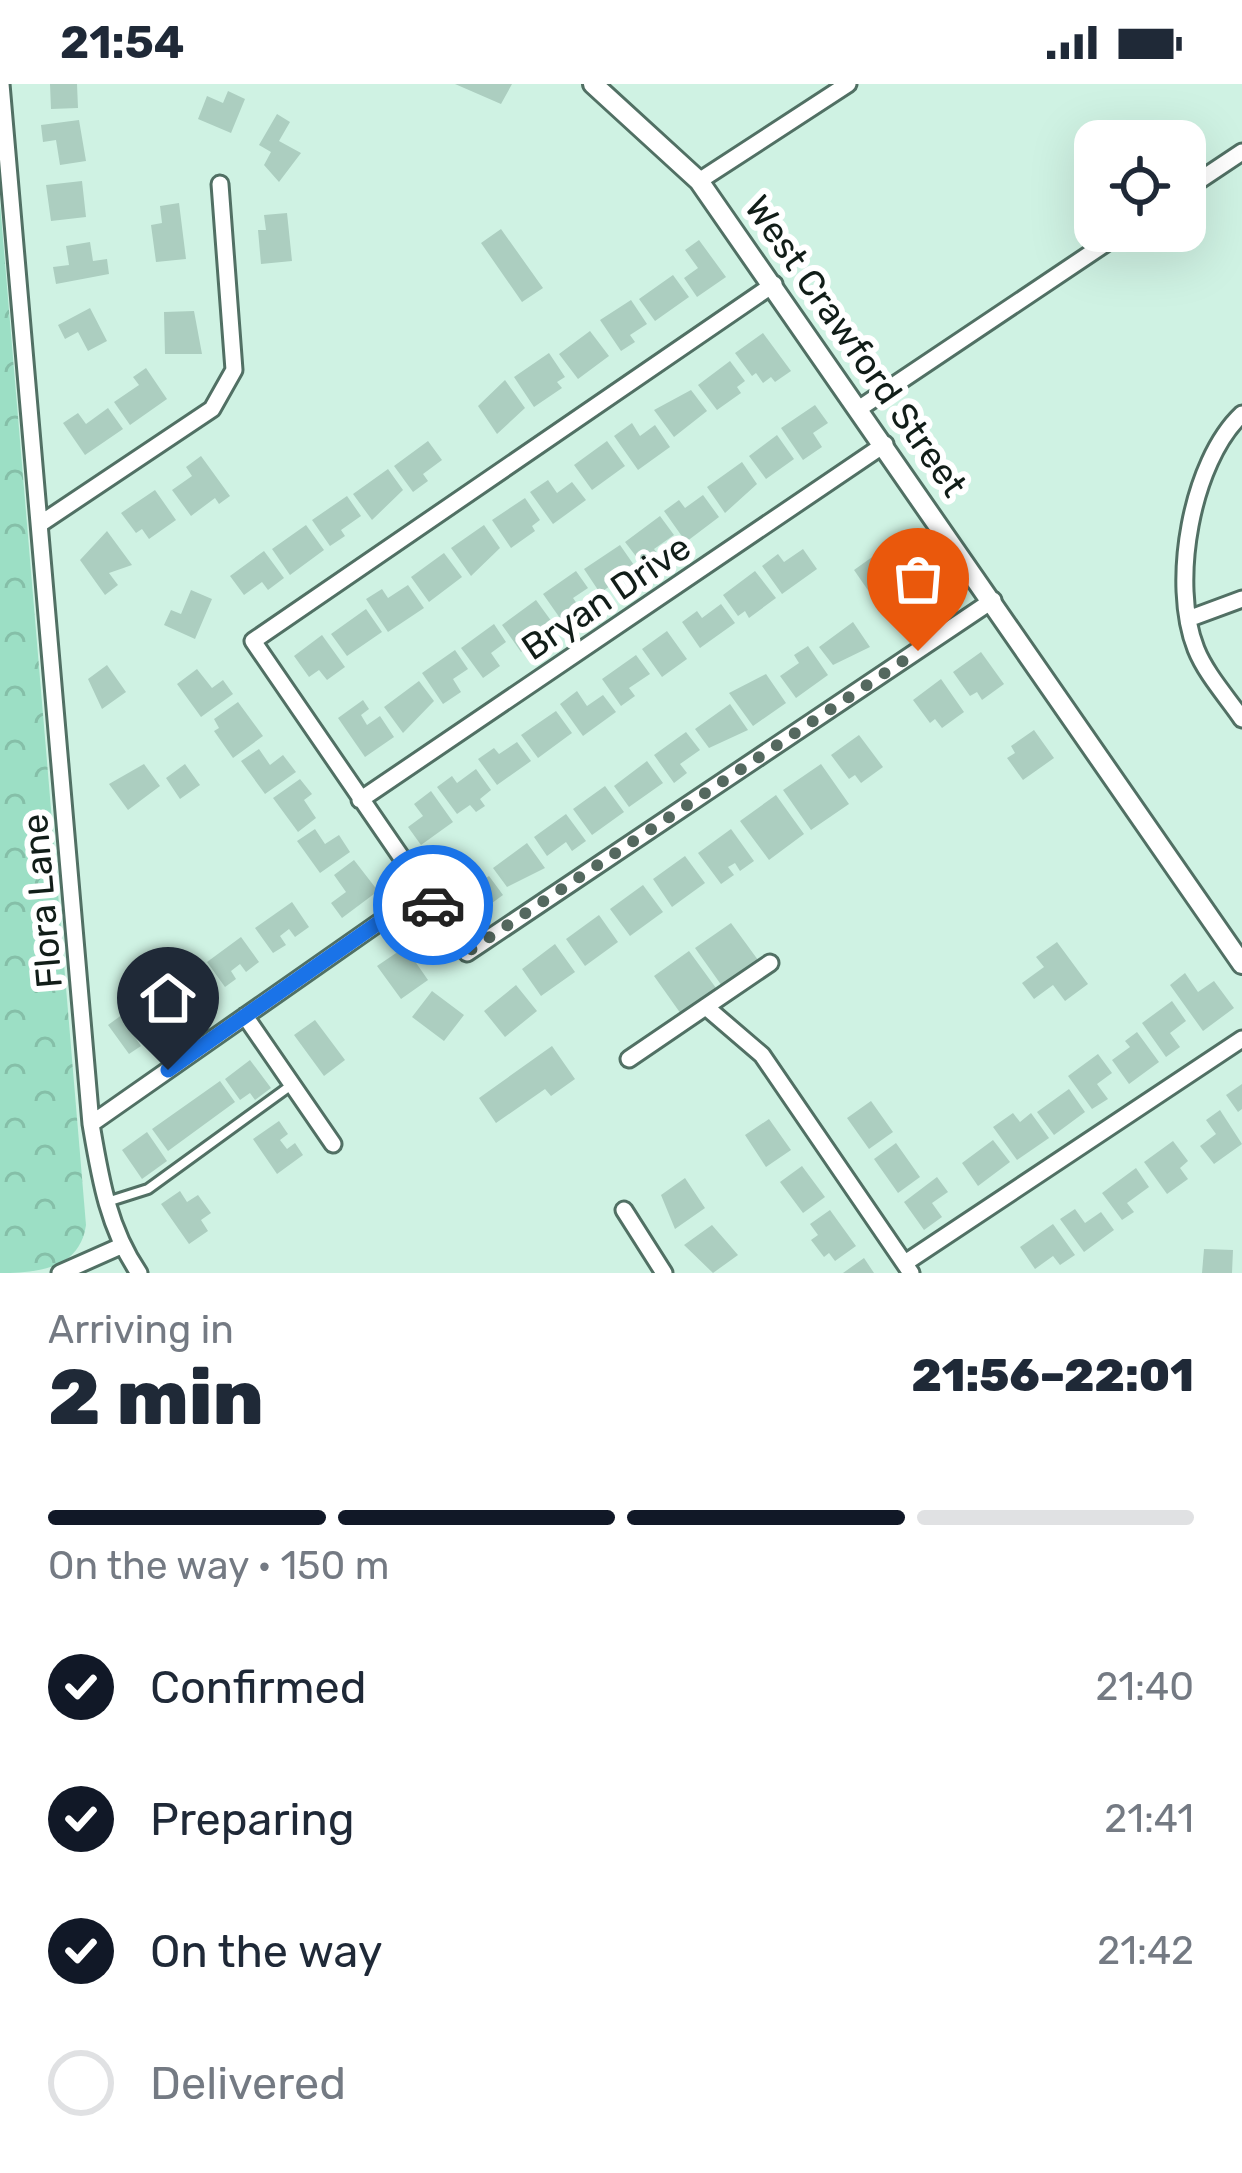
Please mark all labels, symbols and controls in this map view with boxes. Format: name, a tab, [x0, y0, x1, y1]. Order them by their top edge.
text: 21:54	[60, 16, 185, 69]
map controls	[1074, 120, 1206, 252]
button: locate	[1074, 120, 1206, 252]
street label: West Crawford Street	[736, 187, 976, 505]
street label: Bryan Drive	[514, 525, 698, 669]
pin	[867, 528, 969, 651]
icon: bag	[885, 546, 951, 612]
street label: Flora Lane	[13, 812, 71, 990]
courier	[373, 845, 493, 965]
icon: car	[400, 872, 466, 938]
pin	[117, 947, 219, 1070]
icon: home	[135, 965, 201, 1031]
text: Arriving in	[48, 1307, 234, 1353]
text: 21:56–22:01	[911, 1349, 1194, 1402]
text: 2 min	[48, 1351, 264, 1444]
text: On the way · 150 m	[48, 1543, 389, 1589]
icon: check	[48, 1654, 114, 1720]
text: Confirmed	[150, 1661, 367, 1714]
text: 21:40	[1095, 1664, 1194, 1710]
icon: check	[48, 1786, 114, 1852]
text: Preparing	[150, 1793, 355, 1846]
text: 21:41	[1104, 1796, 1194, 1842]
icon: check	[48, 1918, 114, 1984]
text: On the way	[150, 1925, 383, 1978]
text: 21:42	[1097, 1928, 1194, 1974]
text: Delivered	[150, 2057, 346, 2110]

